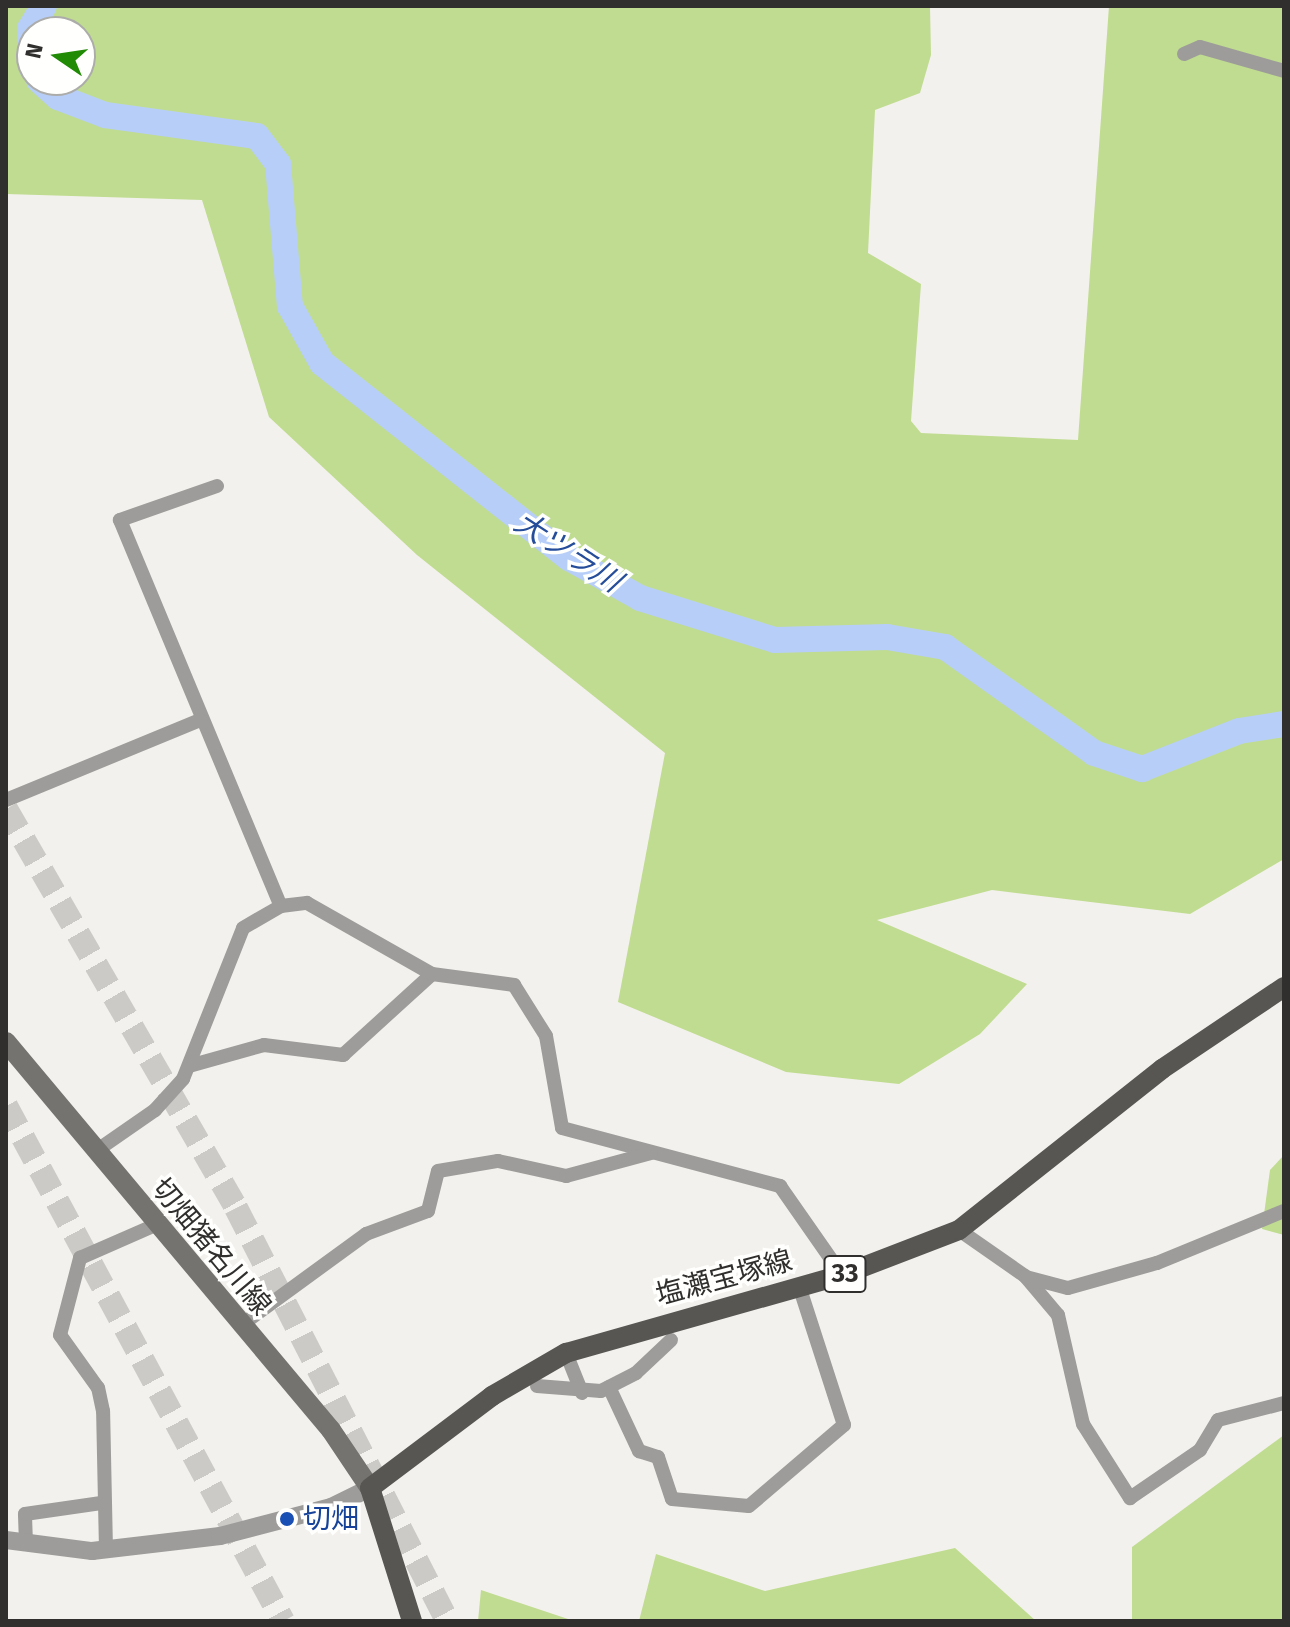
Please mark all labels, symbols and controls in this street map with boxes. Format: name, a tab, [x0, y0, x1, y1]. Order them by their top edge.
north arrow	[16, 16, 96, 96]
text: N	[19, 41, 49, 61]
water label: 大ツラ川	[508, 504, 628, 600]
street label: 切畑猪名川線	[144, 1172, 278, 1322]
street label: 塩瀬宝塚線	[652, 1244, 796, 1312]
road number: 33	[823, 1252, 867, 1296]
place label: 切畑	[303, 1502, 359, 1536]
marker: 切畑	[278, 1510, 296, 1528]

